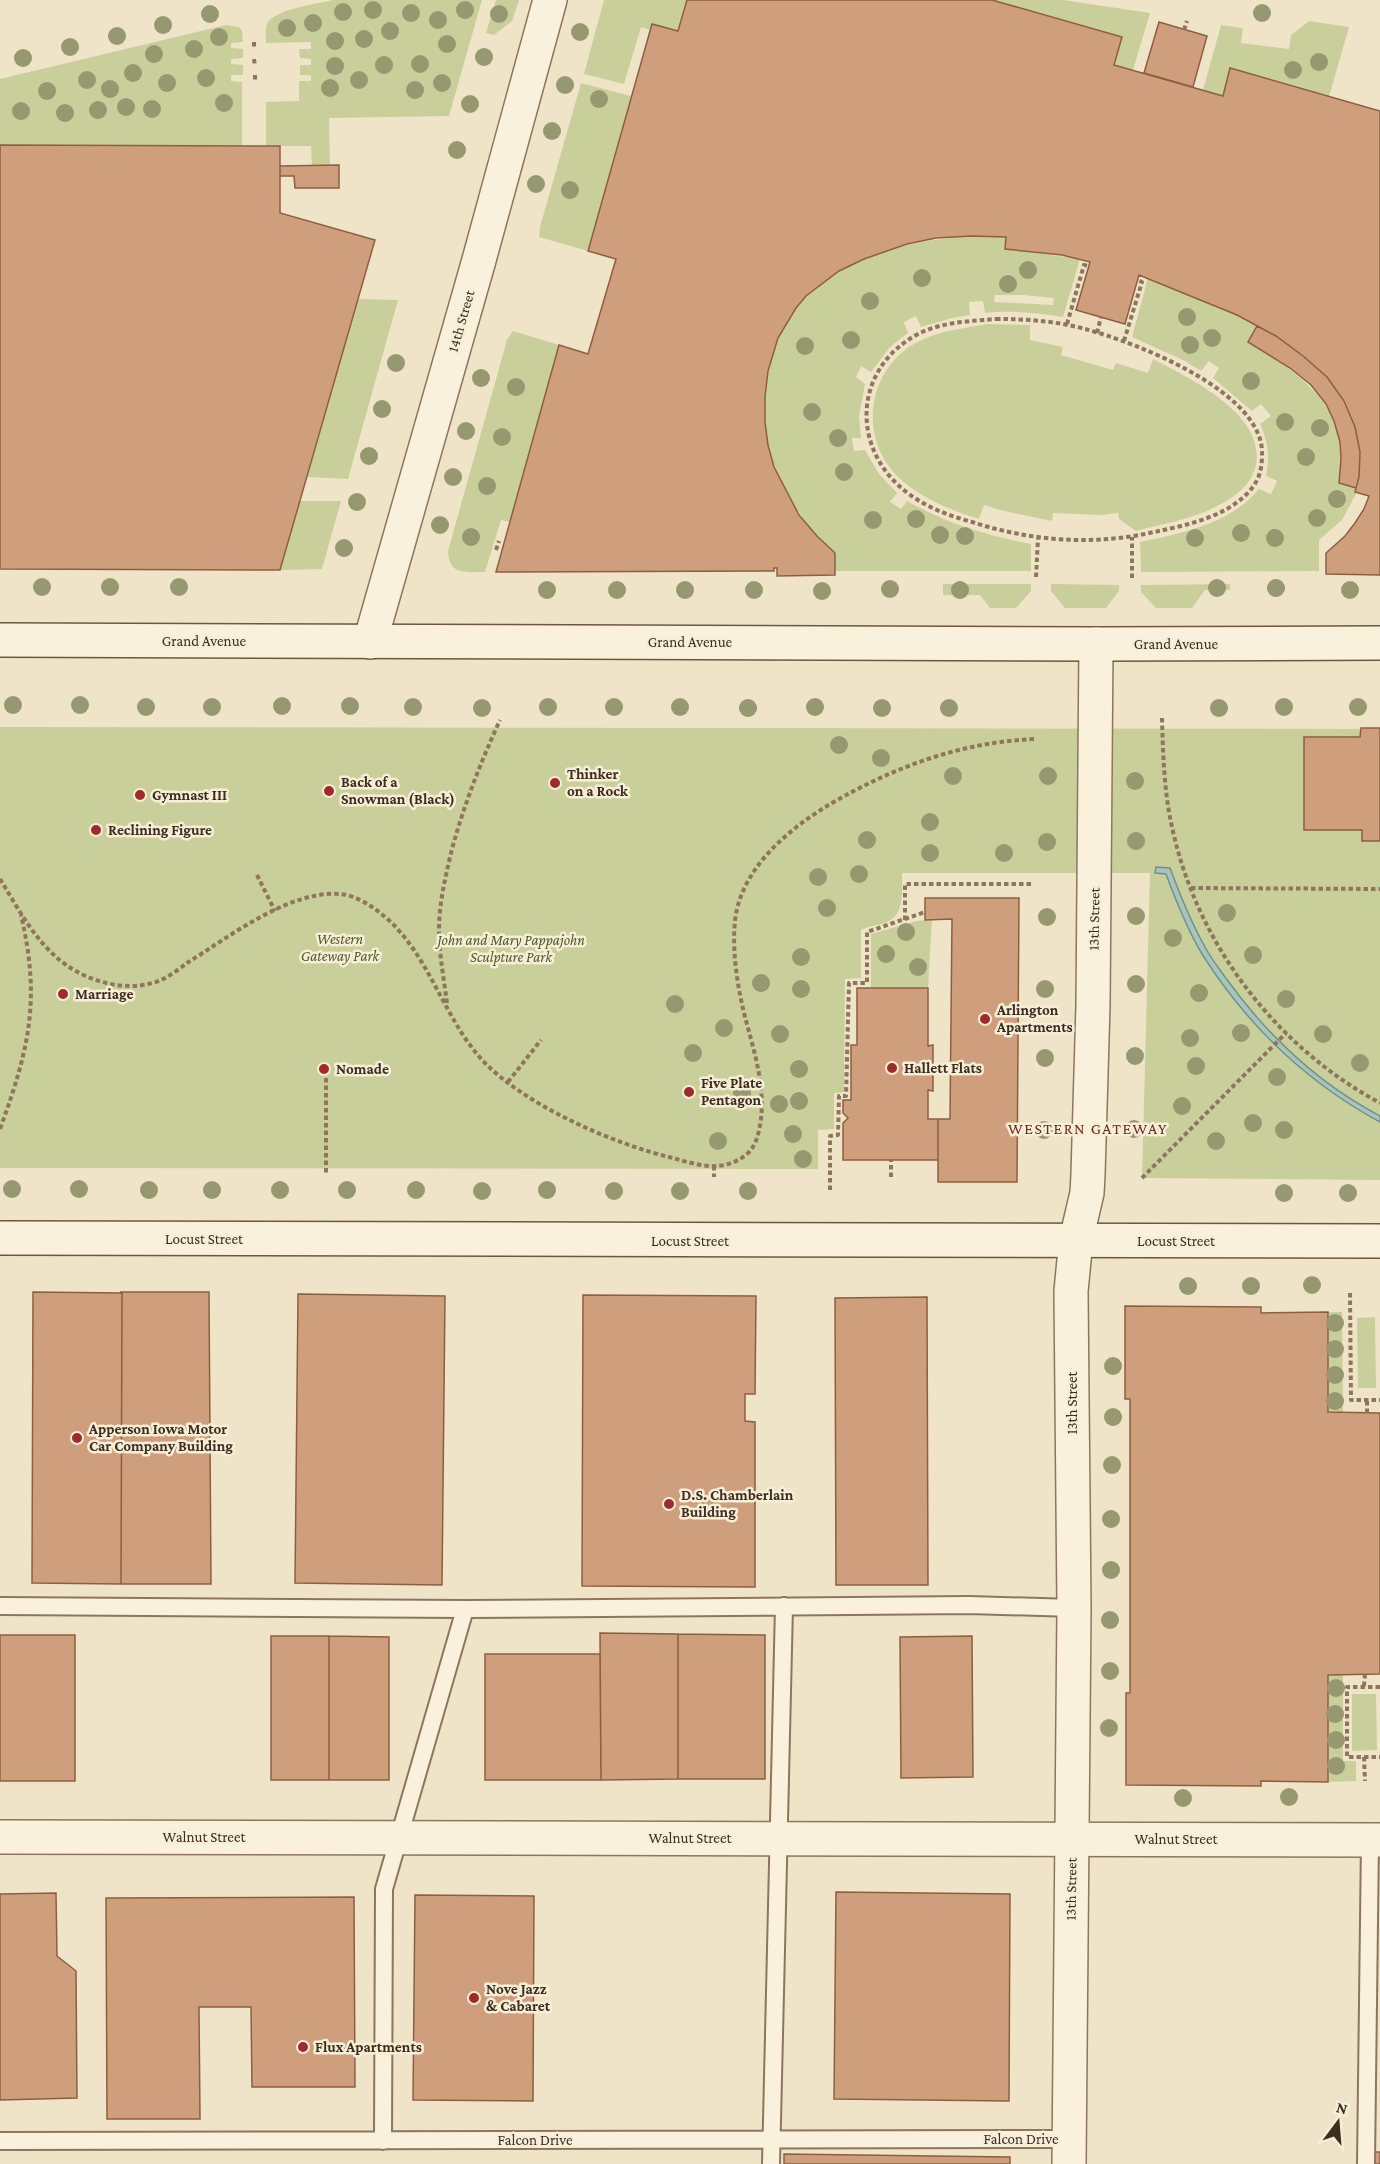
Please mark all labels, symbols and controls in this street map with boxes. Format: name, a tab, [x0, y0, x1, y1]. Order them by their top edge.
street label: 14th Street	[445, 287, 478, 354]
street label: Grand Avenue	[162, 633, 247, 649]
street label: Grand Avenue	[648, 634, 733, 650]
street label: Grand Avenue	[1134, 636, 1219, 652]
place label: Thinker on a Rock	[567, 766, 629, 799]
place label: Back of a Snowman (Black)	[341, 774, 455, 808]
marker: Thinker on a Rock	[548, 776, 562, 790]
marker: Back of a Snowman (Black)	[322, 784, 336, 798]
place label: Gymnast III	[152, 787, 227, 803]
marker: Gymnast III	[133, 788, 147, 802]
place label: Reclining Figure	[108, 822, 212, 838]
marker: Reclining Figure	[89, 823, 103, 837]
street label: 13th Street	[1085, 886, 1103, 951]
park label: Western Gateway Park	[301, 931, 381, 965]
park label: John and Mary Pappajohn Sculpture Park	[434, 932, 585, 966]
place label: Marriage	[75, 986, 134, 1002]
marker: Marriage	[56, 987, 70, 1001]
place label: Arlington Apartments	[996, 1002, 1073, 1035]
marker: Arlington Apartments	[978, 1012, 992, 1026]
place label: Hallett Flats	[904, 1060, 982, 1076]
place label: Nomade	[336, 1061, 389, 1077]
marker: Hallett Flats	[885, 1061, 899, 1075]
marker: Nomade	[317, 1062, 331, 1076]
place label: Five Plate Pentagon	[701, 1075, 762, 1108]
marker: Five Plate Pentagon	[682, 1085, 696, 1099]
district label: WESTERN GATEWAY	[1008, 1120, 1168, 1137]
street label: Locust Street	[165, 1231, 244, 1247]
street label: Locust Street	[651, 1233, 730, 1249]
street label: Locust Street	[1137, 1233, 1216, 1249]
street label: 13th Street	[1064, 1370, 1080, 1435]
place label: Apperson Iowa Motor Car Company Building	[88, 1421, 233, 1454]
marker: Apperson Iowa Motor Car Company Building	[70, 1431, 84, 1445]
place label: D.S. Chamberlain Building	[681, 1487, 794, 1520]
marker: D.S. Chamberlain Building	[662, 1497, 676, 1511]
street label: Walnut Street	[163, 1829, 246, 1845]
street label: Walnut Street	[649, 1830, 732, 1846]
street label: Walnut Street	[1135, 1831, 1218, 1847]
street label: 13th Street	[1062, 1856, 1080, 1921]
place label: Nove Jazz & Cabaret	[486, 1981, 551, 2014]
marker: Nove Jazz & Cabaret	[467, 1991, 481, 2005]
place label: Flux Apartments	[315, 2039, 422, 2055]
marker: Flux Apartments	[296, 2040, 310, 2054]
north arrow	[1308, 2092, 1368, 2152]
text: N	[1334, 2098, 1350, 2118]
street label: Falcon Drive	[983, 2131, 1059, 2147]
street label: Falcon Drive	[497, 2132, 573, 2148]

